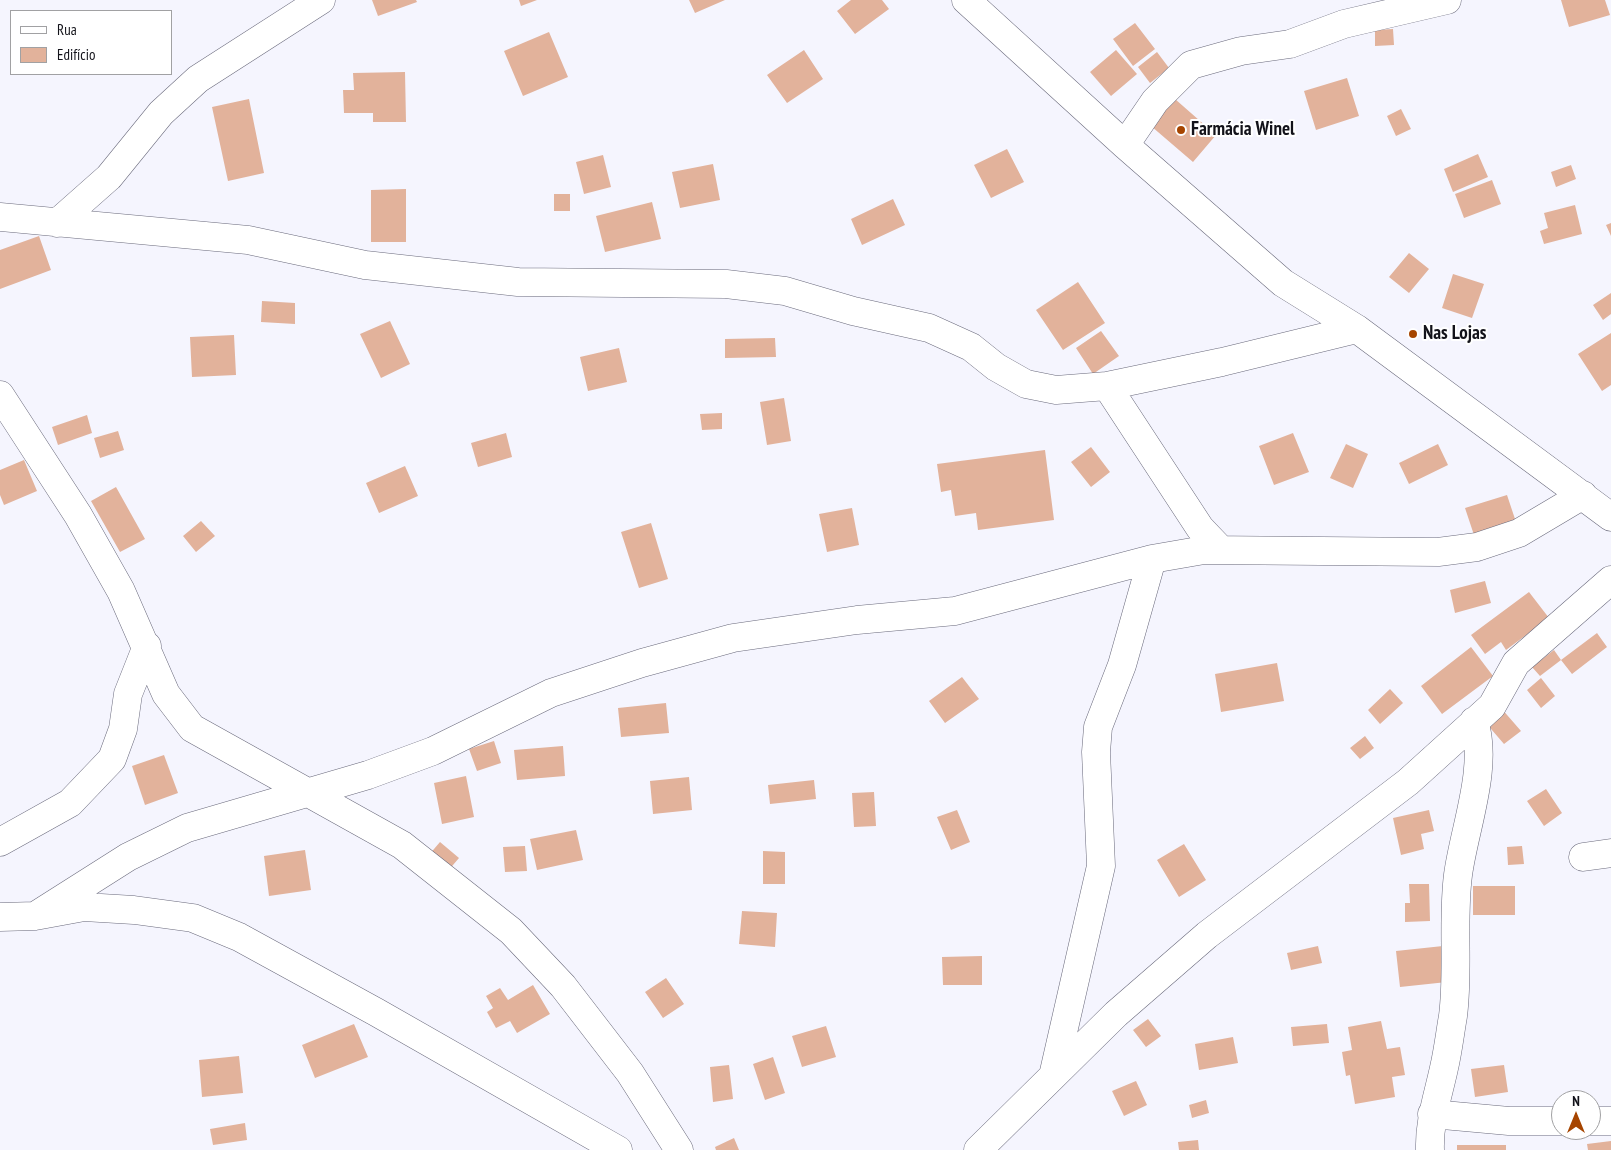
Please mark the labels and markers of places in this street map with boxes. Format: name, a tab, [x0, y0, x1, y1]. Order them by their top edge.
place label: Farmácia Winel	[1191, 119, 1295, 141]
marker: Farmácia Winel	[1175, 124, 1187, 136]
place label: Nas Lojas	[1423, 323, 1486, 345]
marker: Nas Lojas	[1407, 328, 1419, 340]

